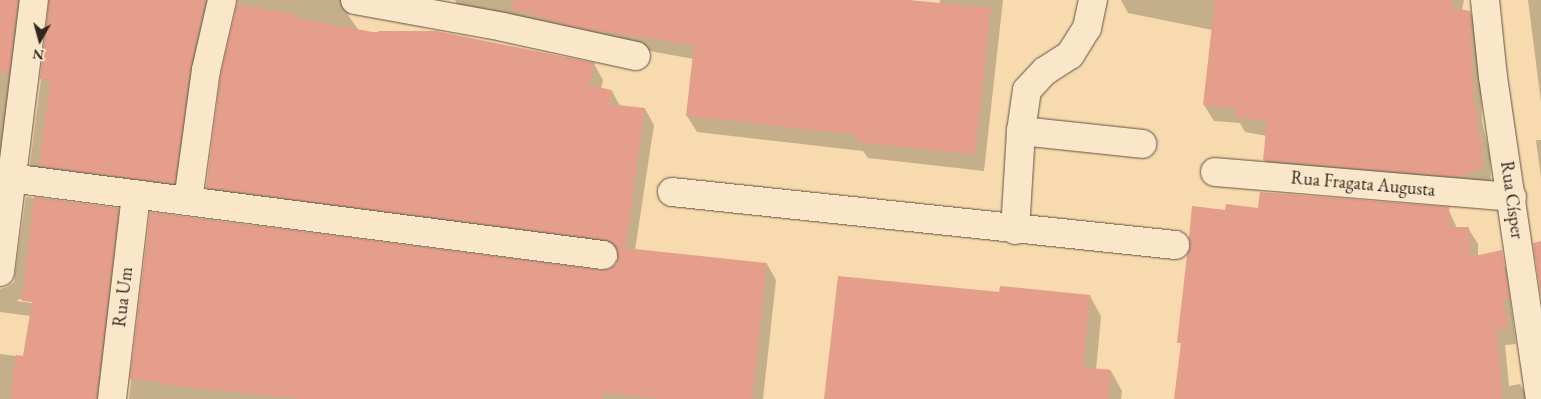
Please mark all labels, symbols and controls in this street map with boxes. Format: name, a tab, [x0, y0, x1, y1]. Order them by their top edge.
north arrow	[15, 15, 65, 65]
text: N	[31, 45, 45, 65]
street label: Rua Císper	[1496, 160, 1528, 240]
street label: Rua Fragata Augusta	[1290, 167, 1436, 201]
street label: Rua Um	[109, 266, 137, 328]

